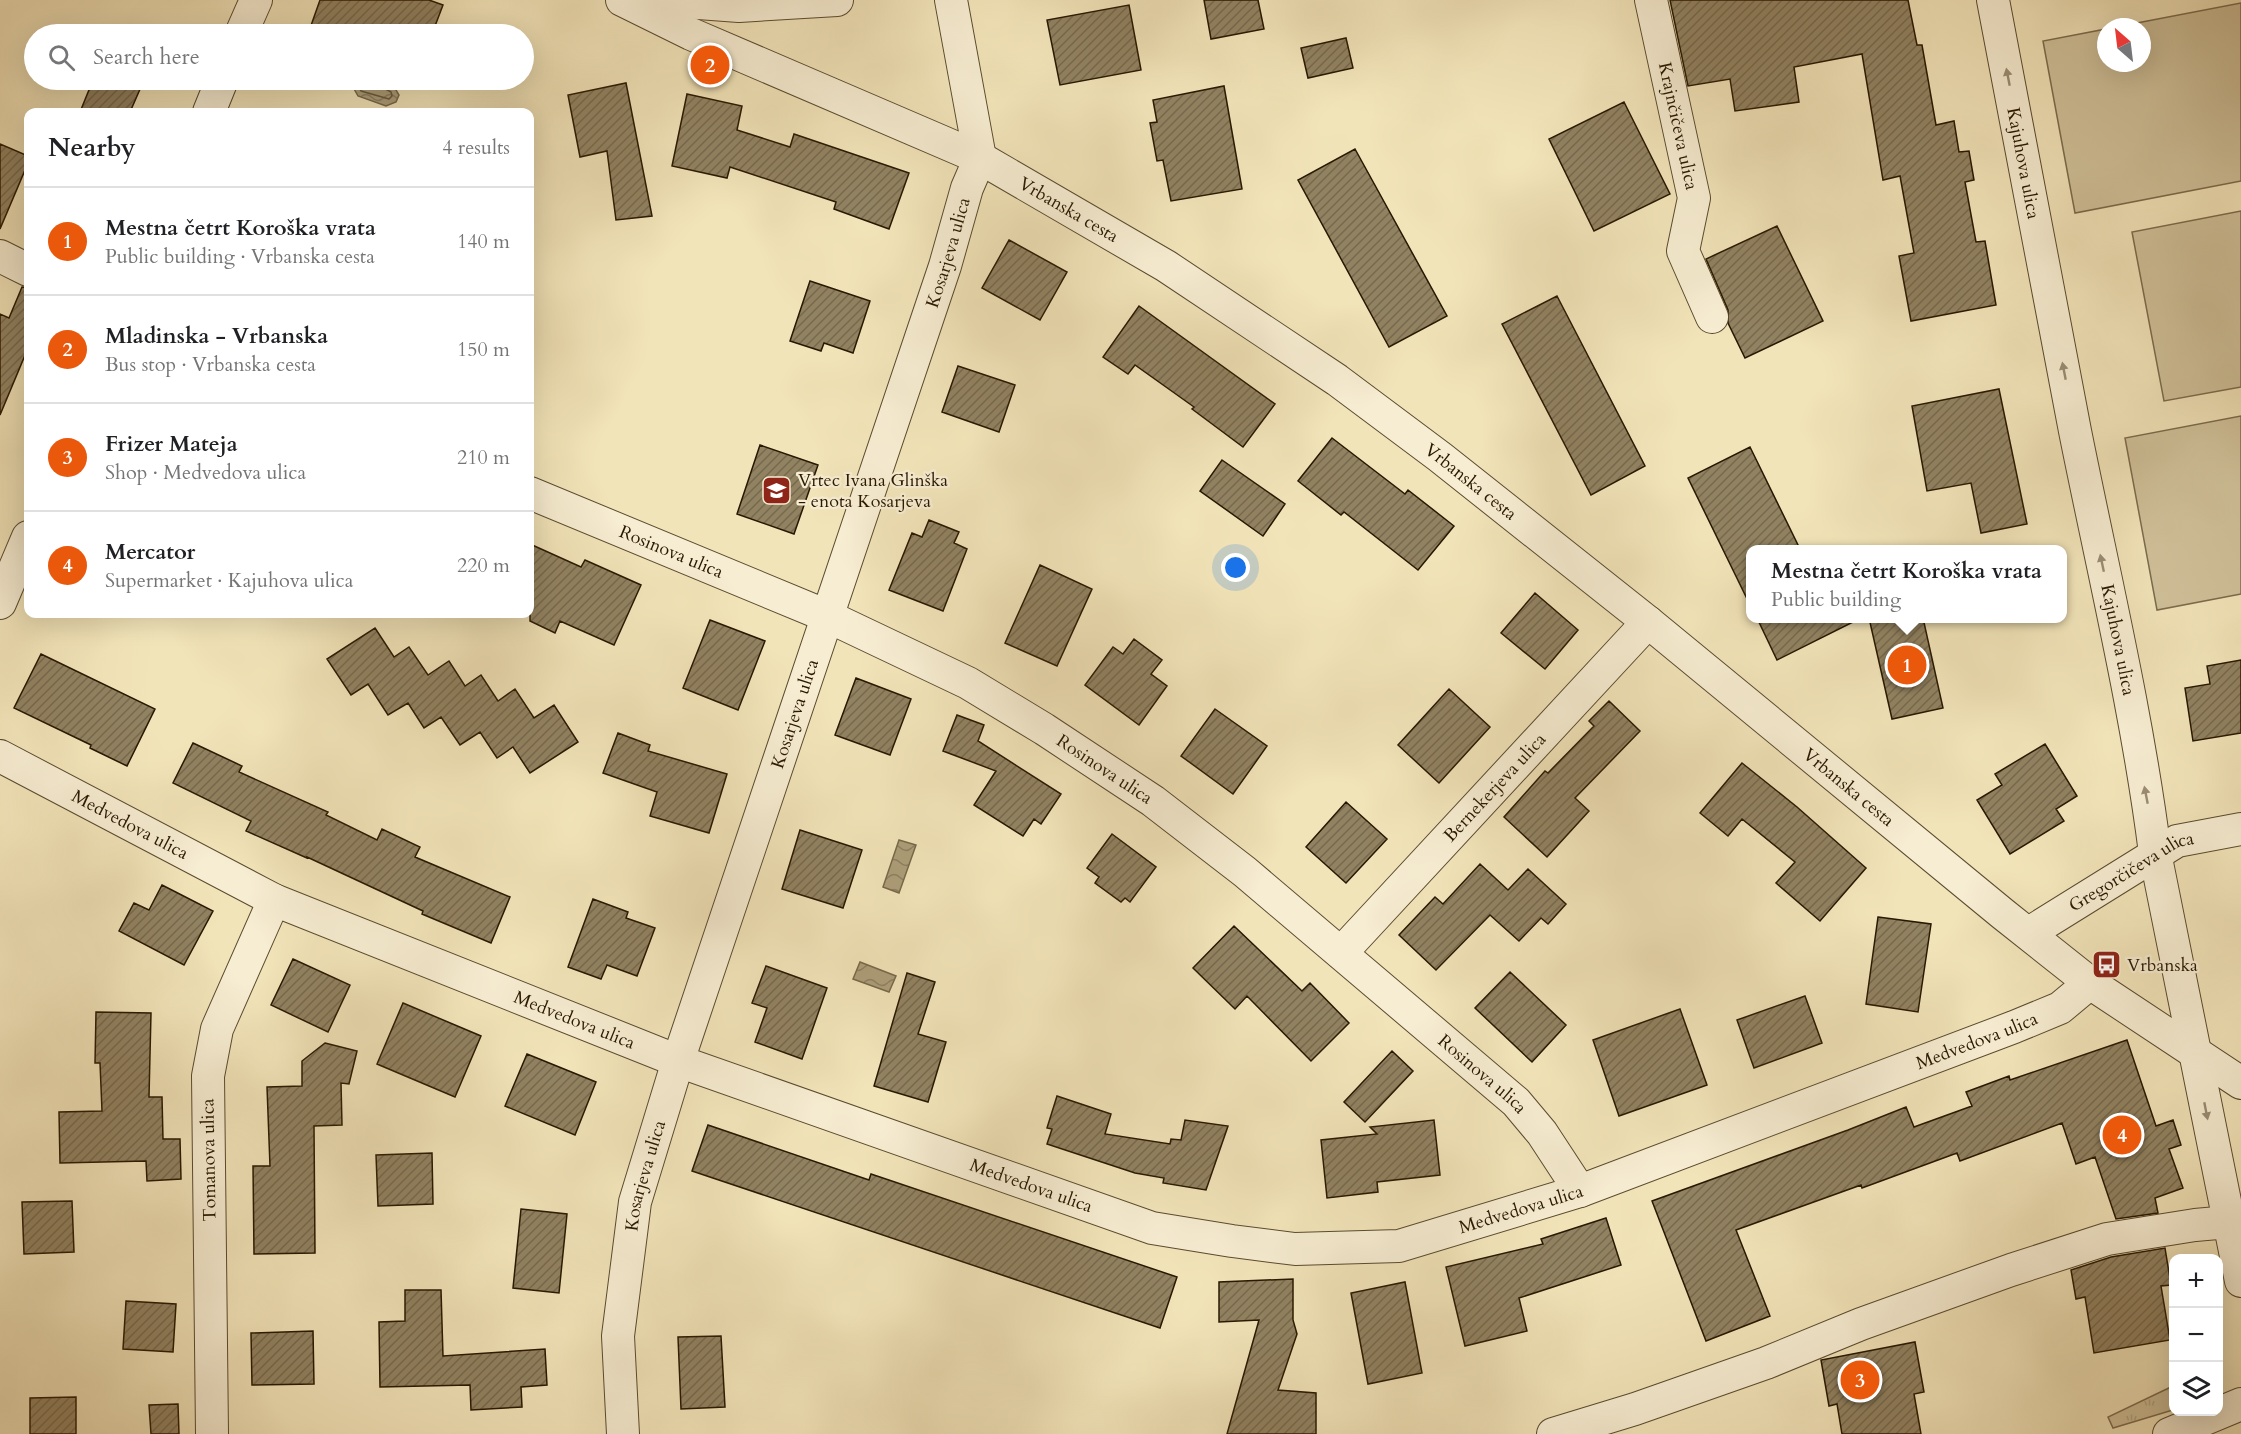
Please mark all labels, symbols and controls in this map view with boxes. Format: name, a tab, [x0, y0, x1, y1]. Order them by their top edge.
north arrow	[2097, 18, 2151, 72]
search box	[24, 24, 534, 90]
icon: search	[45, 41, 78, 74]
text: Search here	[93, 42, 200, 72]
pin: 2	[690, 42, 730, 88]
street label: Krajnčičeva ulica	[1652, 60, 1704, 192]
one-way arrow	[2003, 67, 2012, 86]
street label: Kajuhova ulica	[2001, 105, 2046, 221]
text: Nearby	[48, 130, 136, 165]
text: 4 results	[442, 134, 510, 161]
street label: Vrbanska cesta	[1014, 171, 1123, 248]
street label: Kosarjeva ulica	[919, 194, 976, 311]
text: Mestna četrt Koroška vrata	[105, 213, 376, 243]
text: 1	[62, 228, 73, 255]
text: 140 m	[457, 228, 510, 255]
text: Public building · Vrbanska cesta	[105, 243, 375, 270]
text: Mladinska - Vrbanska	[105, 321, 328, 351]
text: 2	[62, 336, 73, 363]
text: 150 m	[457, 336, 510, 363]
text: Bus stop · Vrbanska cesta	[105, 351, 316, 378]
one-way arrow	[2059, 362, 2068, 381]
text: Frizer Mateja	[105, 429, 238, 459]
street label: Vrbanska cesta	[1419, 437, 1523, 526]
text: 3	[62, 444, 73, 471]
text: 210 m	[457, 444, 510, 471]
text: Shop · Medvedova ulica	[105, 459, 306, 486]
place label: Vrtec Ivana Glinška - enota Kosarjeva	[798, 468, 948, 514]
school or university icon: Vrtec Ivana Glinška - enota Kosarjeva	[761, 474, 793, 506]
street label: Rosinova ulica	[615, 519, 727, 584]
text: Mercator	[105, 537, 195, 567]
popup	[1746, 545, 2067, 623]
text: 4	[62, 552, 73, 579]
text: 220 m	[457, 552, 510, 579]
your location	[1221, 553, 1250, 582]
one-way arrow	[2097, 553, 2107, 572]
text: Mestna četrt Koroška vrata	[1771, 556, 2042, 586]
text: Supermarket · Kajuhova ulica	[105, 567, 353, 594]
street label: Kajuhova ulica	[2095, 582, 2142, 698]
text: Public building	[1771, 586, 1901, 613]
pin: 1	[1888, 642, 1926, 688]
street label: Kosarjeva ulica	[765, 655, 825, 772]
street label: Bernekerjeva ulica	[1438, 727, 1552, 847]
street label: Rosinova ulica	[1052, 728, 1158, 810]
street label: Vrbanska cesta	[1798, 742, 1900, 832]
street label: Medvedova ulica	[67, 783, 193, 865]
one-way arrow	[2141, 786, 2150, 805]
street label: Gregorčičeva ulica	[2064, 826, 2196, 918]
bus stop icon: Vrbanska	[2090, 949, 2122, 981]
place label: Vrbanska	[2127, 953, 2198, 978]
street label: Medvedova ulica	[510, 984, 639, 1055]
street label: Medvedova ulica	[1912, 1006, 2042, 1075]
street label: Rosinova ulica	[1432, 1028, 1533, 1119]
street label: Tomanova ulica	[195, 1098, 223, 1222]
one-way arrow	[2202, 1102, 2211, 1121]
pin: 4	[2102, 1112, 2142, 1158]
street label: Kosarjeva ulica	[619, 1117, 672, 1233]
street label: Medvedova ulica	[966, 1152, 1096, 1219]
street label: Medvedova ulica	[1456, 1178, 1586, 1240]
map controls	[2169, 1254, 2223, 1416]
button: +	[2169, 1254, 2223, 1308]
button: −	[2169, 1308, 2223, 1362]
pin: 3	[1840, 1358, 1880, 1402]
button: layers	[2169, 1362, 2223, 1416]

